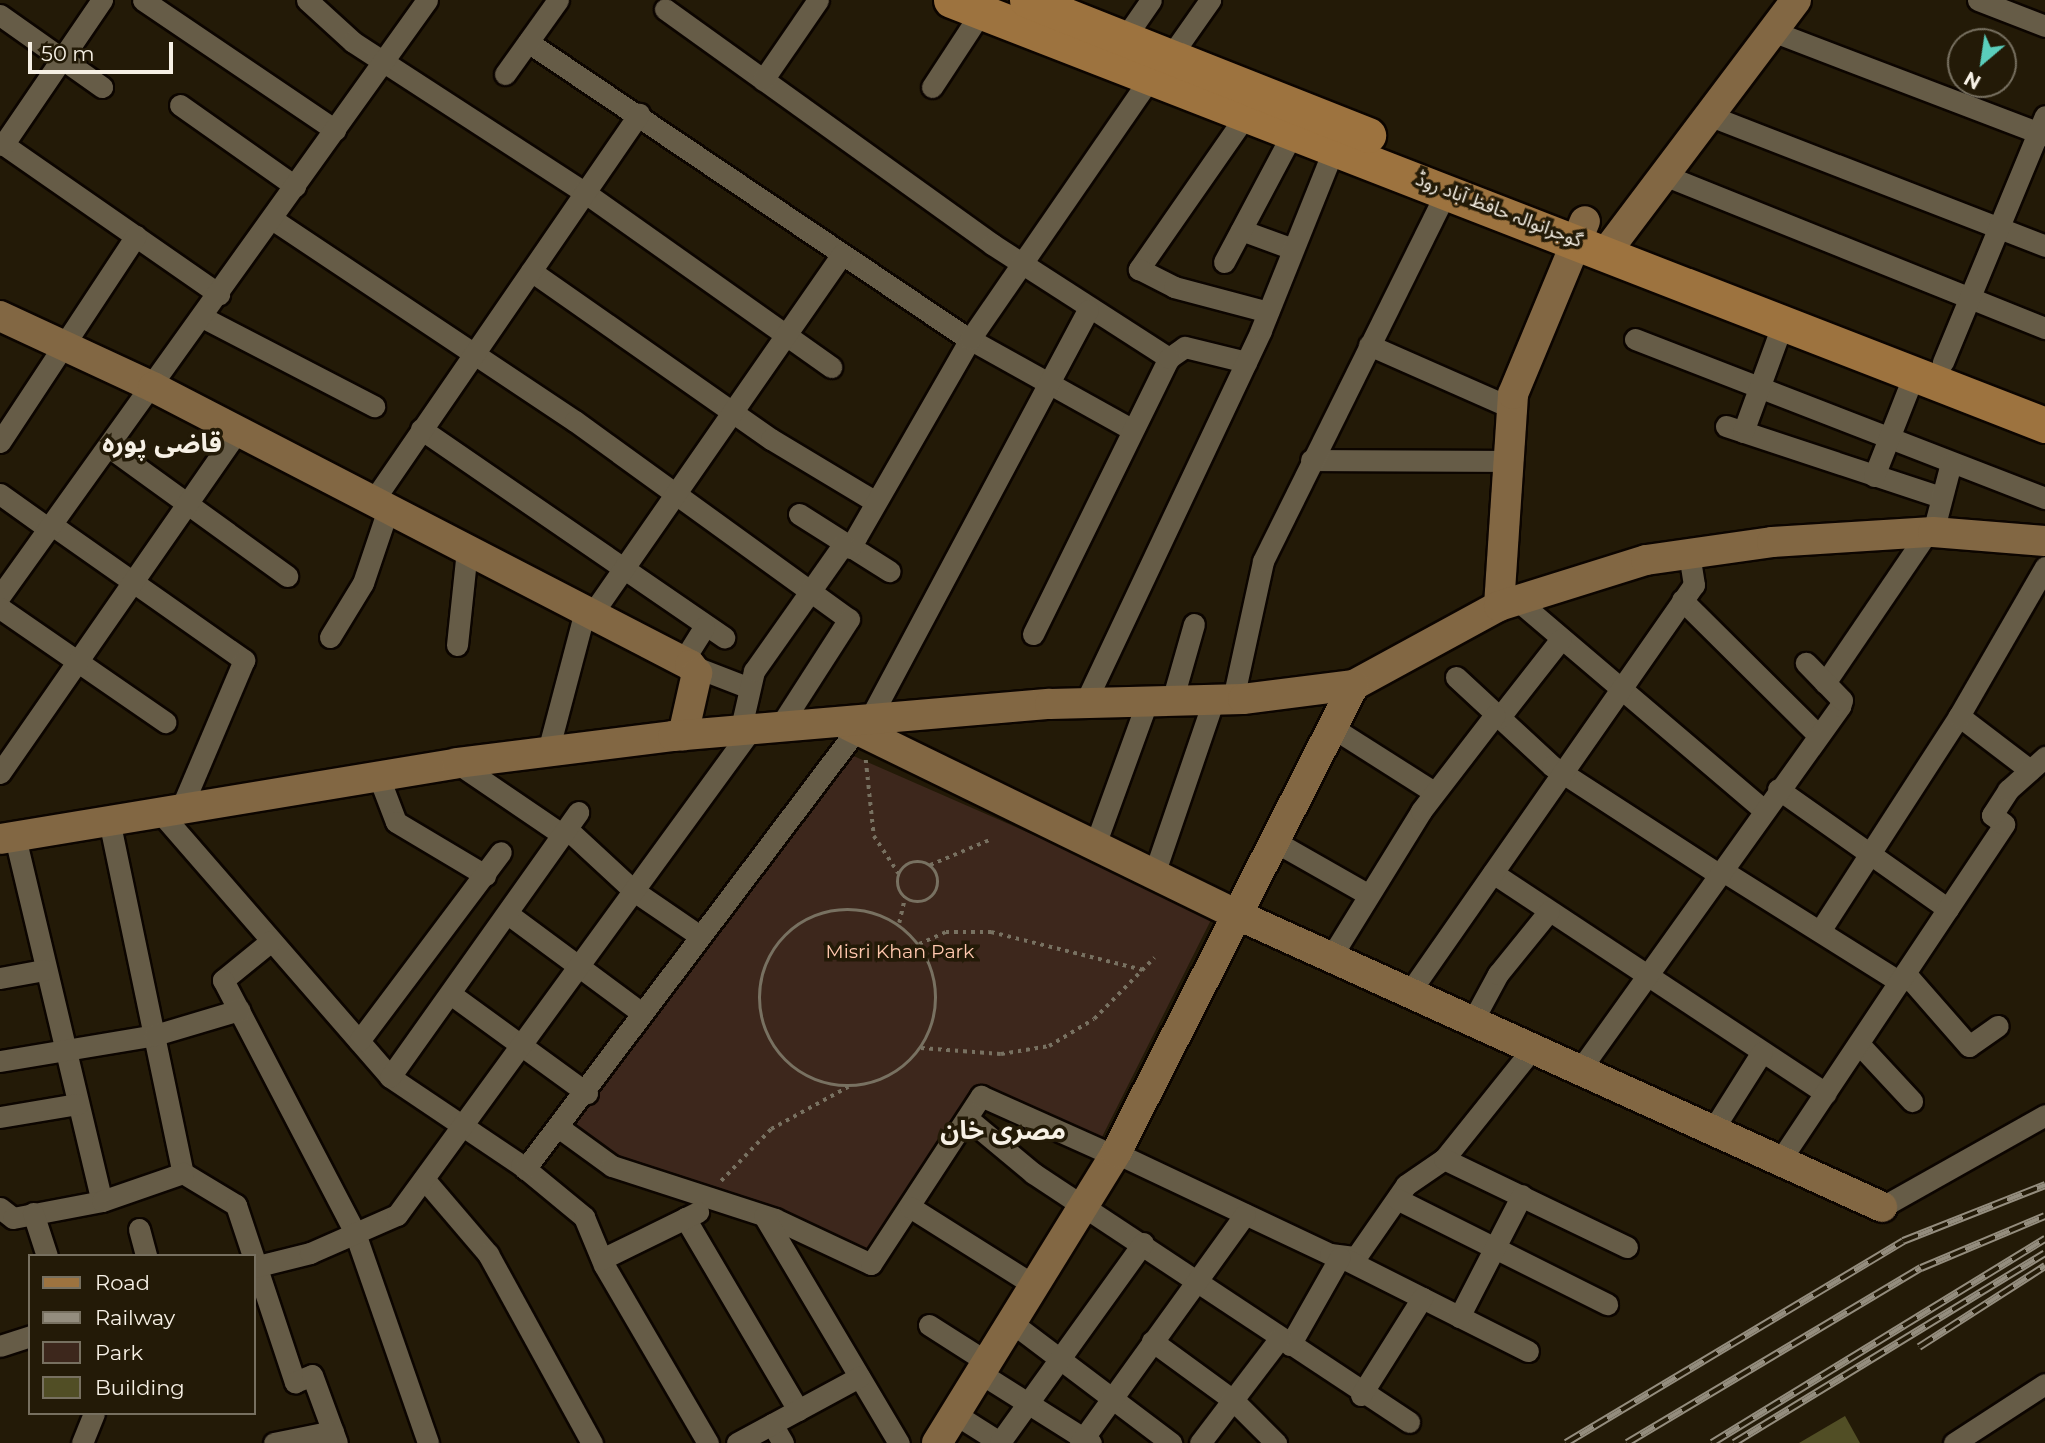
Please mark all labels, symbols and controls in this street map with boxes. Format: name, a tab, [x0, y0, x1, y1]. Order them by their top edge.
scale bar	[32, 28, 177, 72]
north arrow	[1947, 28, 2017, 98]
text: 50 m	[41, 41, 95, 66]
text: N	[1960, 66, 1985, 94]
street label: گوجرانوالہ حافظ آباد روڈ	[1412, 168, 1586, 252]
district label: قاضی پورہ	[102, 428, 222, 460]
park label: Misri Khan Park	[826, 941, 974, 963]
district label: مصری خان	[940, 1115, 1066, 1147]
legend	[28, 1254, 256, 1415]
text: Road	[95, 1270, 150, 1295]
text: Railway	[95, 1305, 175, 1330]
text: Park	[95, 1340, 143, 1365]
text: Building	[95, 1375, 185, 1400]

